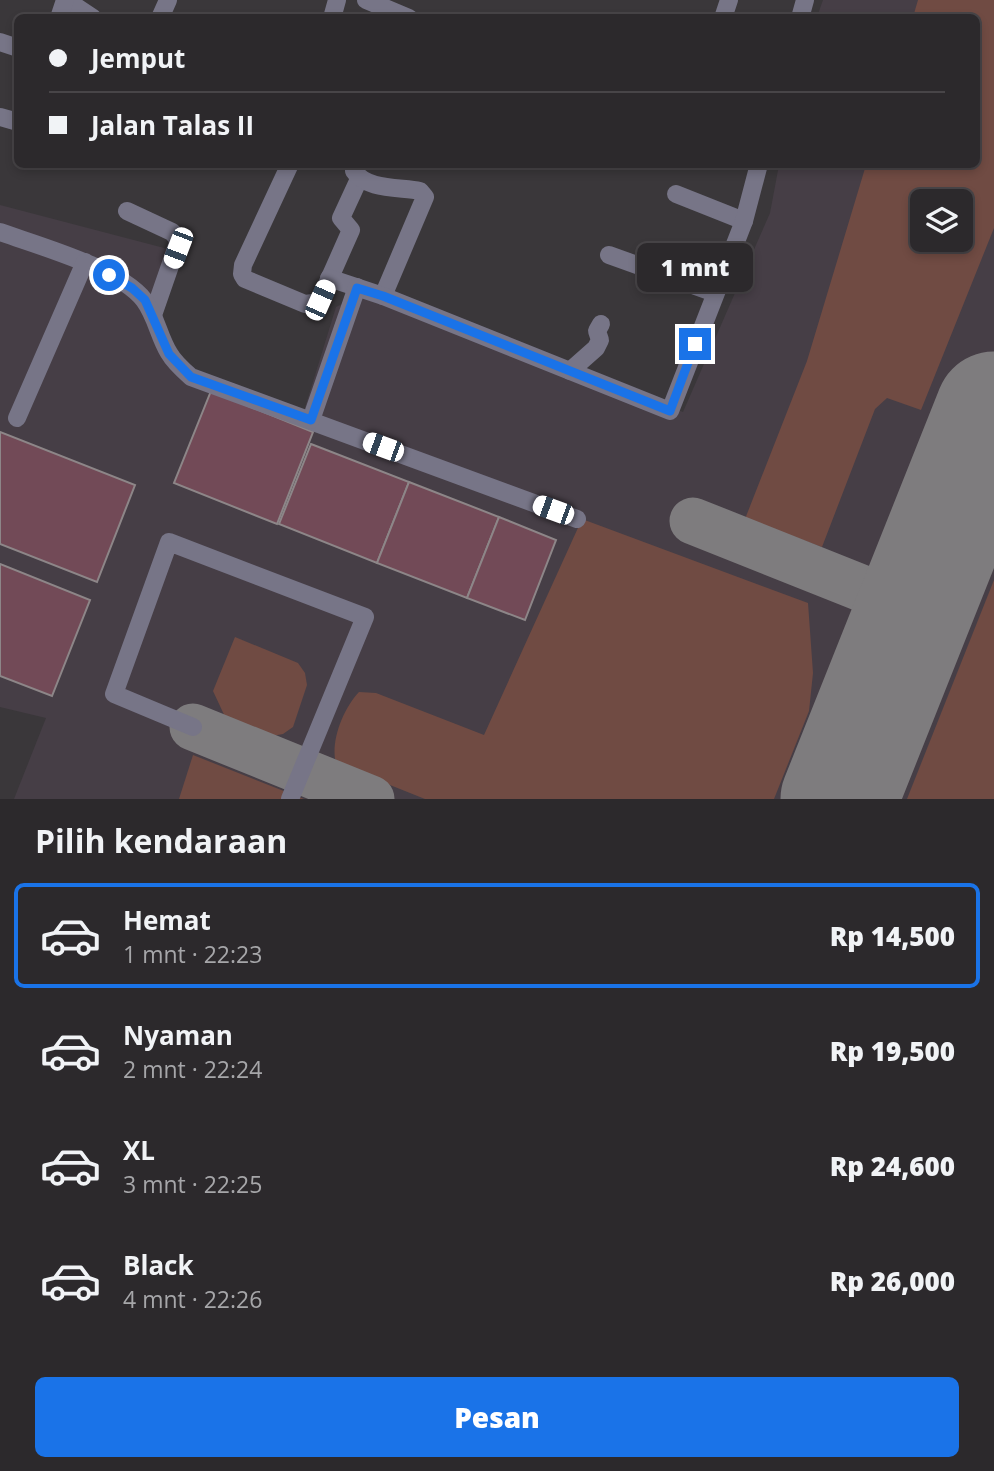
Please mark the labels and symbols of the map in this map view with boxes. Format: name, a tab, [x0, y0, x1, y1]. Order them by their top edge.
car	[161, 225, 196, 271]
callout: 1 mnt	[637, 243, 753, 292]
route start	[93, 259, 125, 291]
car	[302, 277, 339, 323]
route end	[679, 328, 711, 360]
car	[360, 430, 407, 464]
car	[530, 493, 577, 527]

